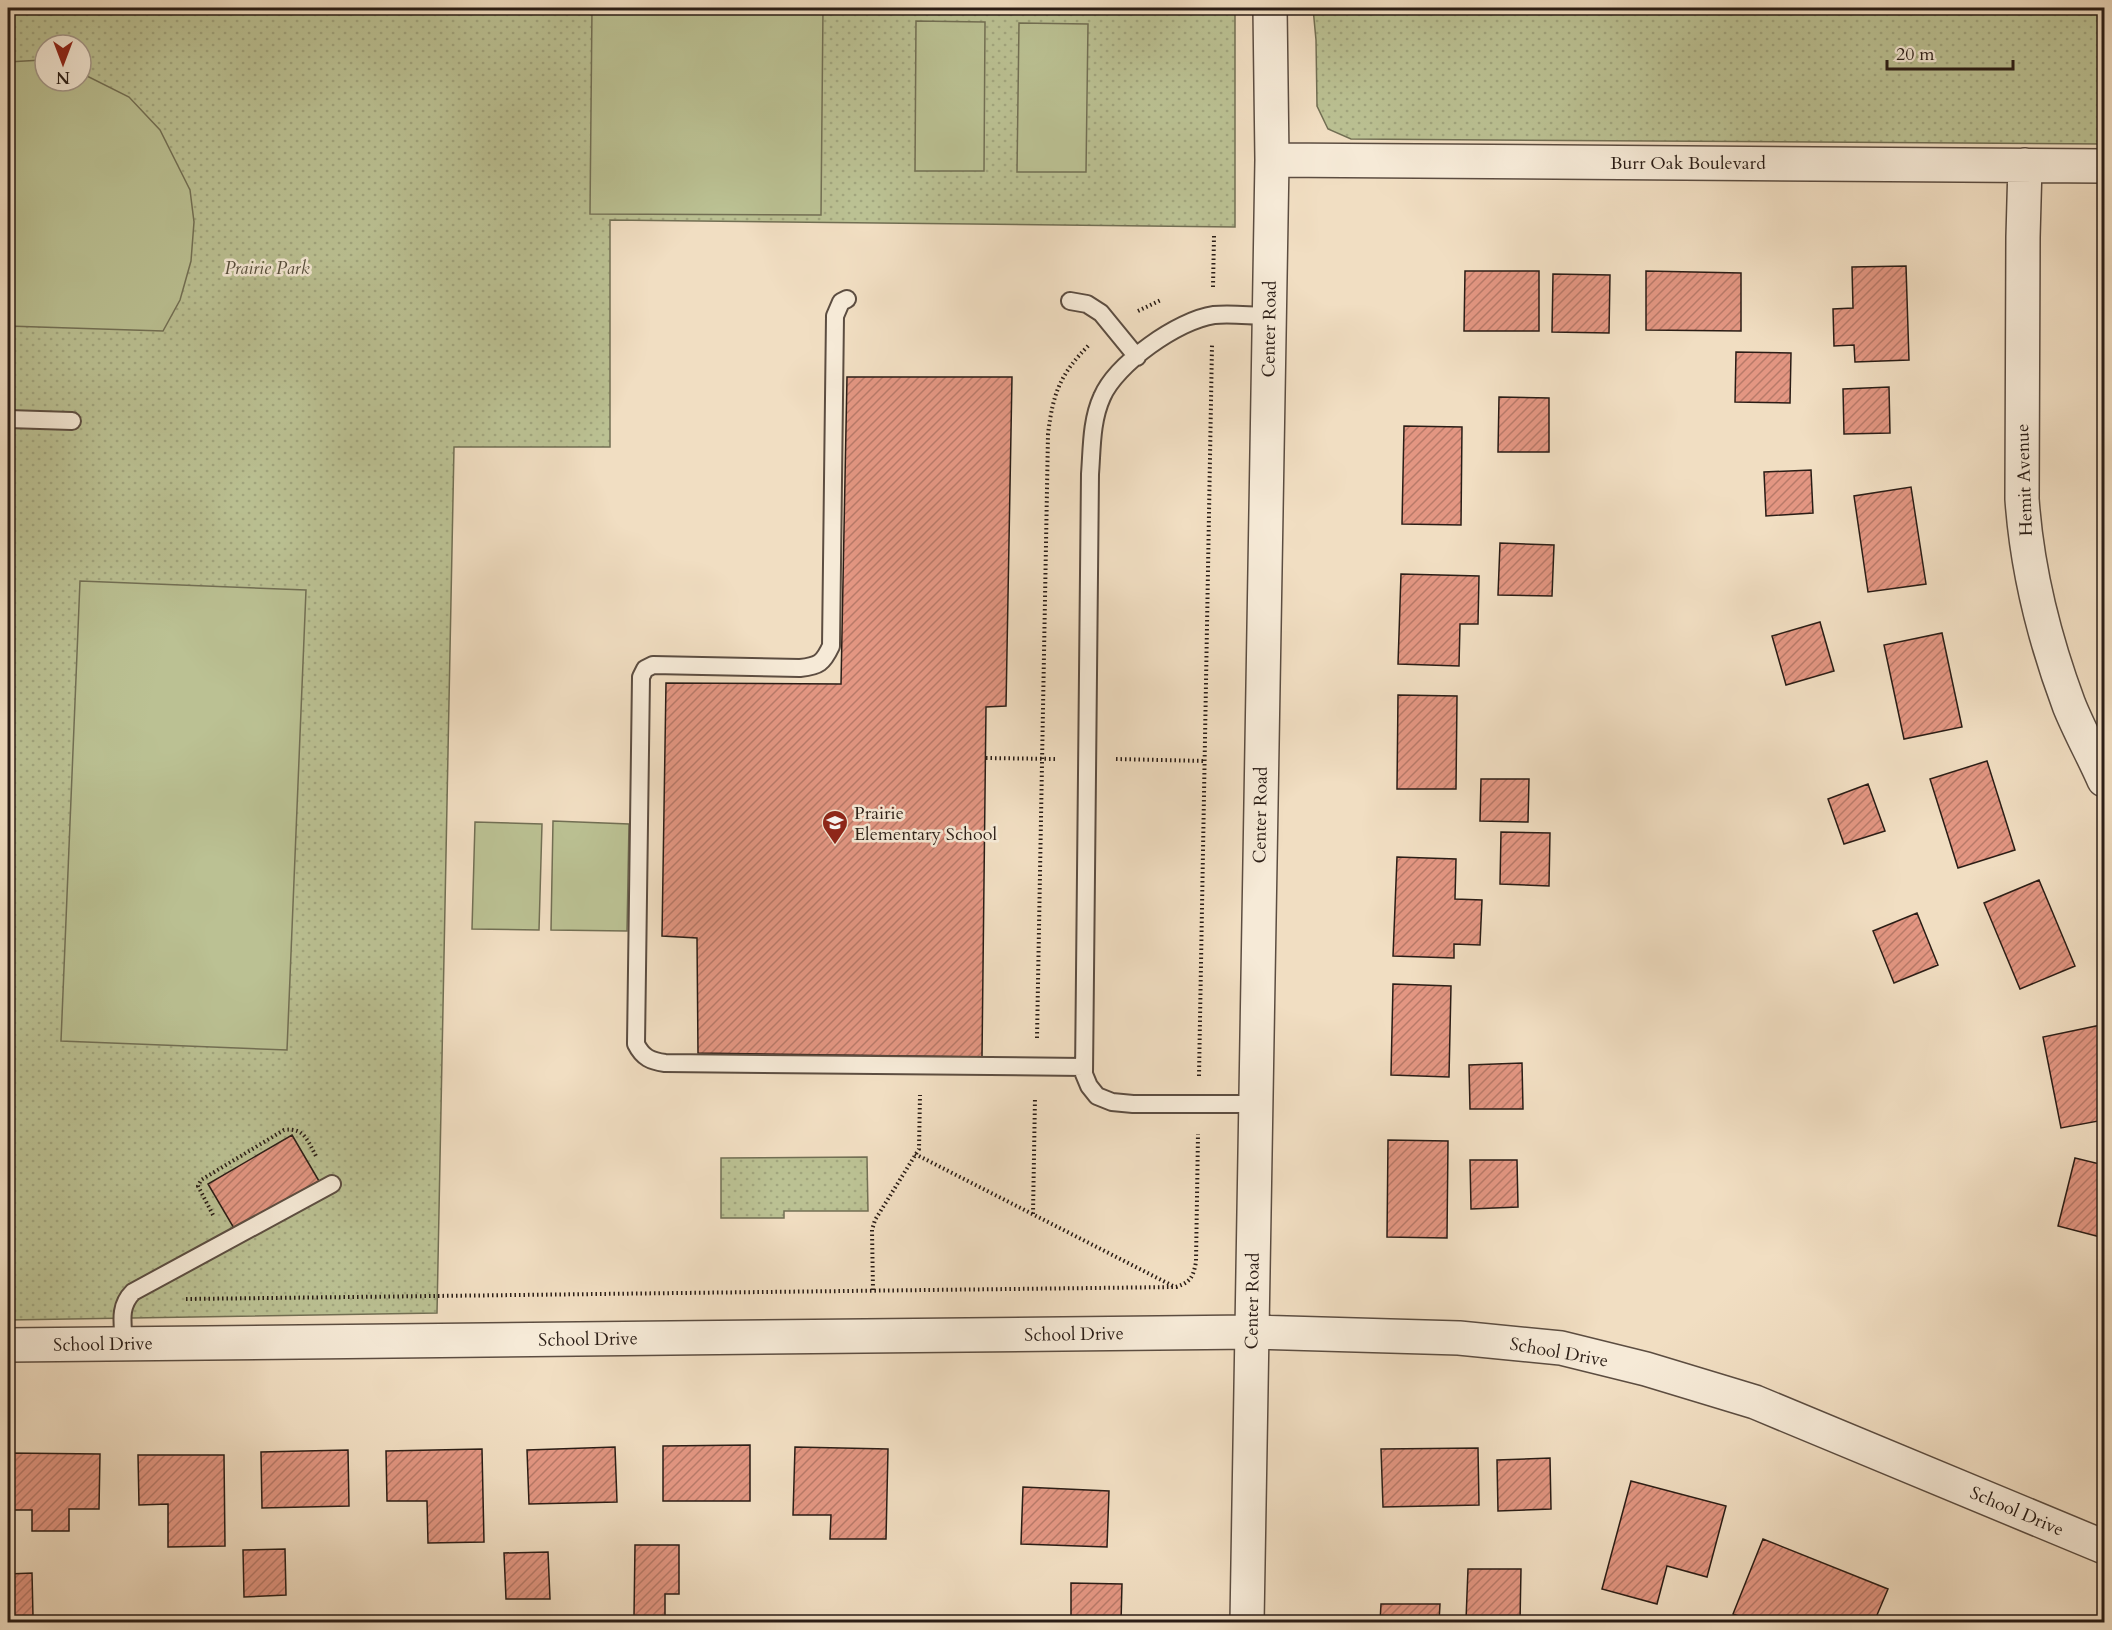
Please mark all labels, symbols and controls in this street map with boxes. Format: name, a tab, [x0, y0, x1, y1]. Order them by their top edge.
north arrow	[33, 33, 93, 93]
scale bar	[1887, 33, 2013, 71]
text: 20 m	[1896, 42, 1935, 67]
text: N	[56, 66, 70, 88]
street label: Burr Oak Boulevard	[1610, 151, 1766, 176]
park label: Prairie Park	[224, 256, 310, 281]
street label: Center Road	[1256, 280, 1283, 378]
street label: Hemit Avenue	[2010, 423, 2039, 537]
street label: Center Road	[1247, 766, 1274, 864]
place label: Prairie Elementary School	[854, 801, 997, 847]
school or university icon: Prairie Elementary School	[820, 808, 850, 846]
street label: Center Road	[1239, 1252, 1266, 1350]
street label: School Drive	[1024, 1321, 1124, 1348]
street label: School Drive	[538, 1326, 638, 1353]
street label: School Drive	[53, 1331, 153, 1358]
street label: School Drive	[1508, 1332, 1610, 1373]
street label: School Drive	[1966, 1481, 2067, 1542]

